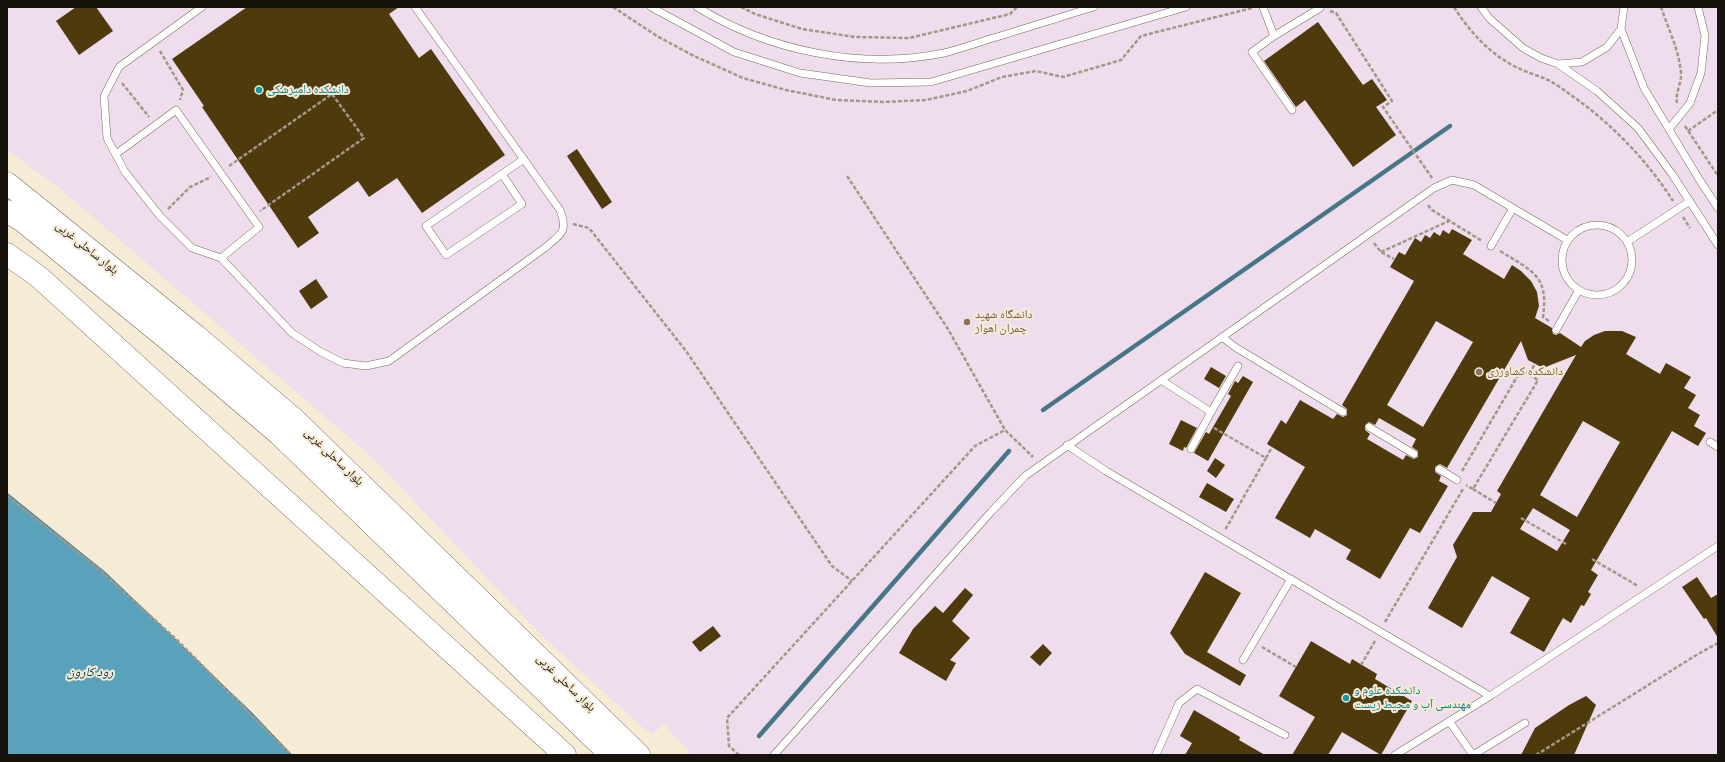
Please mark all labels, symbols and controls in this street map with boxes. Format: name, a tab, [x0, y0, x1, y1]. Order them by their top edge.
place label: دانشکده دامپزشکی	[267, 83, 349, 97]
marker: دانشکده دامپزشکی	[254, 85, 264, 95]
street label: بلوار ساحلی غربی	[53, 218, 121, 278]
place label: دانشگاه شهید چمران اهواز	[975, 308, 1033, 336]
marker: دانشگاه شهید چمران اهواز	[962, 317, 972, 327]
place label: دانشکده کشاورزی	[1487, 365, 1563, 379]
marker: دانشکده کشاورزی	[1474, 367, 1484, 377]
street label: بلوار ساحلی غربی	[301, 425, 367, 489]
street label: بلوار ساحلی غربی	[533, 651, 599, 715]
water label: رود کارون	[67, 664, 113, 680]
place label: دانشکده علوم و مهندسی آب و محیط زیست	[1354, 684, 1471, 712]
marker: دانشکده علوم و مهندسی آب و محیط زیست	[1341, 693, 1351, 703]

